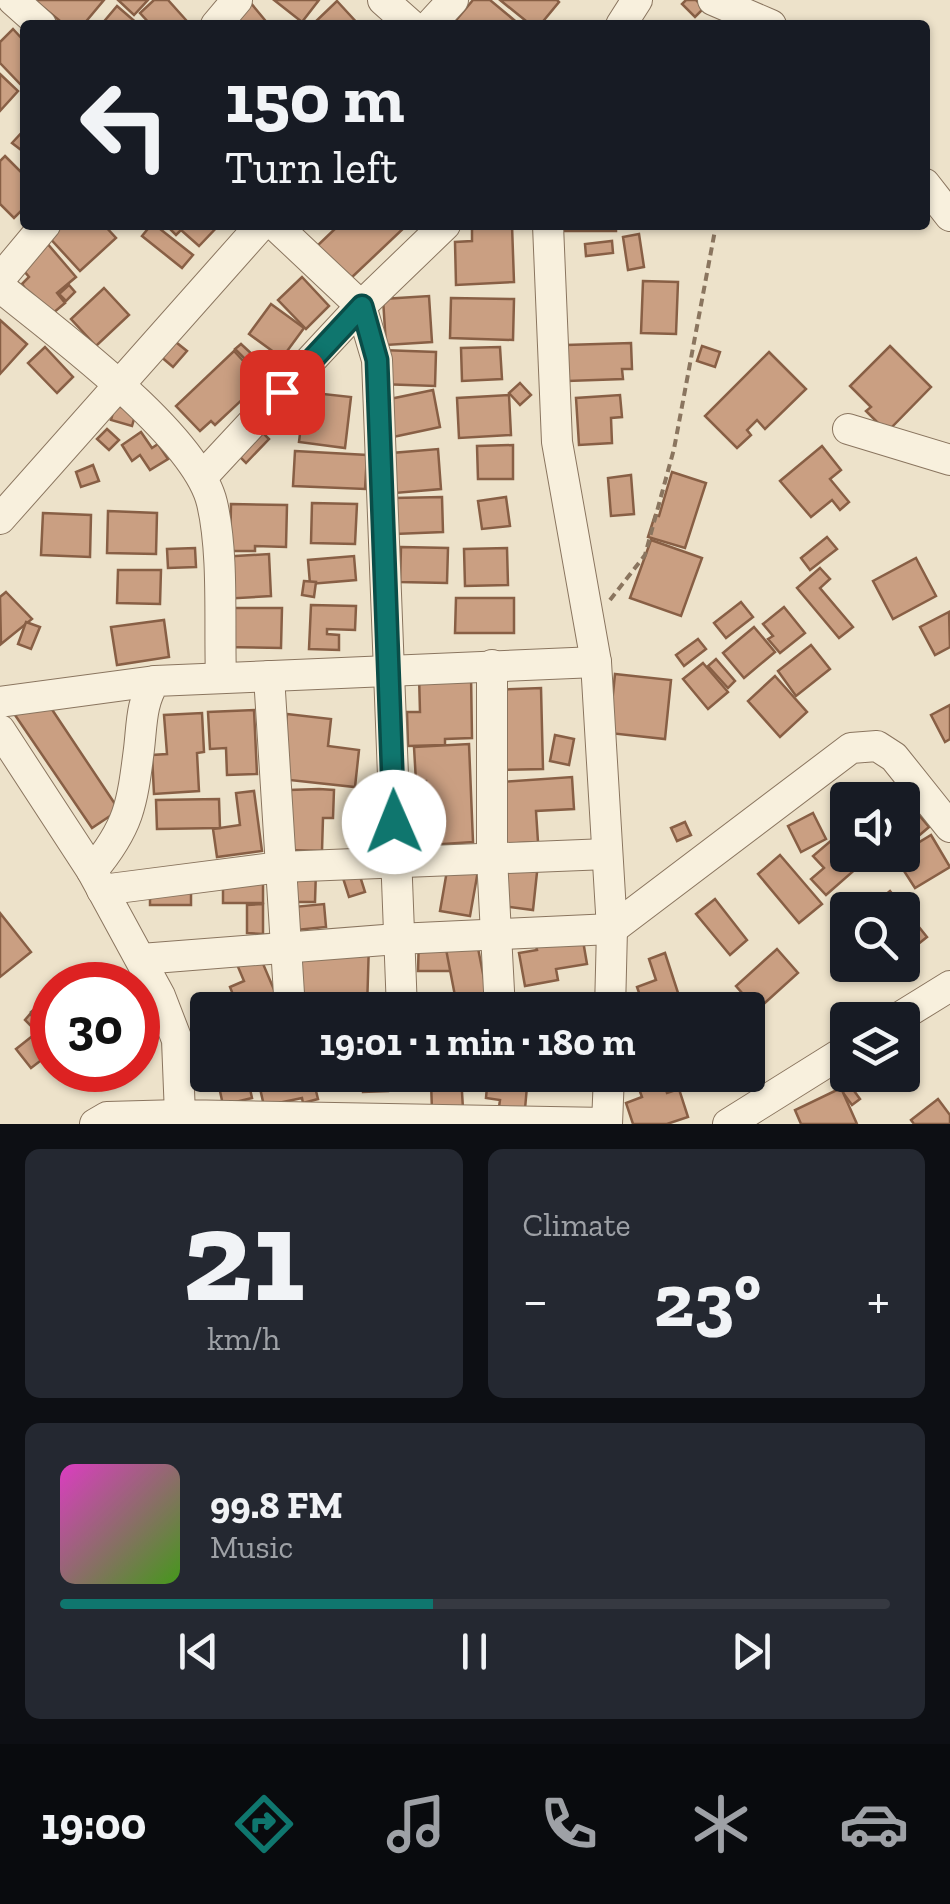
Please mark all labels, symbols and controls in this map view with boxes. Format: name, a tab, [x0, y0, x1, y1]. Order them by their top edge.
text: 150 m	[225, 56, 405, 140]
icon: left	[60, 60, 190, 190]
text: Turn left	[225, 141, 397, 195]
pin	[240, 350, 325, 435]
icon: arrive	[255, 365, 310, 420]
position arrow	[342, 770, 446, 874]
map controls	[830, 782, 920, 1092]
button: sound	[830, 782, 920, 872]
button: search	[830, 892, 920, 982]
speed limit sign: 30	[30, 962, 160, 1092]
button: layers	[830, 1002, 920, 1092]
text: 19:01 · 1 min · 180 m	[319, 1019, 636, 1065]
text: 21	[183, 1177, 305, 1333]
text: Climate	[523, 1206, 631, 1244]
text: 23°	[654, 1255, 761, 1345]
text: −	[523, 1267, 548, 1333]
text: +	[867, 1267, 890, 1333]
text: km/h	[207, 1320, 280, 1358]
text: 99.8 FM	[210, 1482, 343, 1528]
text: Music	[210, 1528, 293, 1566]
icon: previous	[171, 1624, 226, 1679]
icon: pause	[447, 1624, 502, 1679]
icon: next	[724, 1624, 779, 1679]
icon: directions	[229, 1789, 299, 1859]
icon: music	[381, 1789, 451, 1859]
icon: phone	[534, 1789, 604, 1859]
icon: climate	[686, 1789, 756, 1859]
icon: car	[839, 1789, 909, 1859]
text: 19:00	[41, 1797, 146, 1851]

